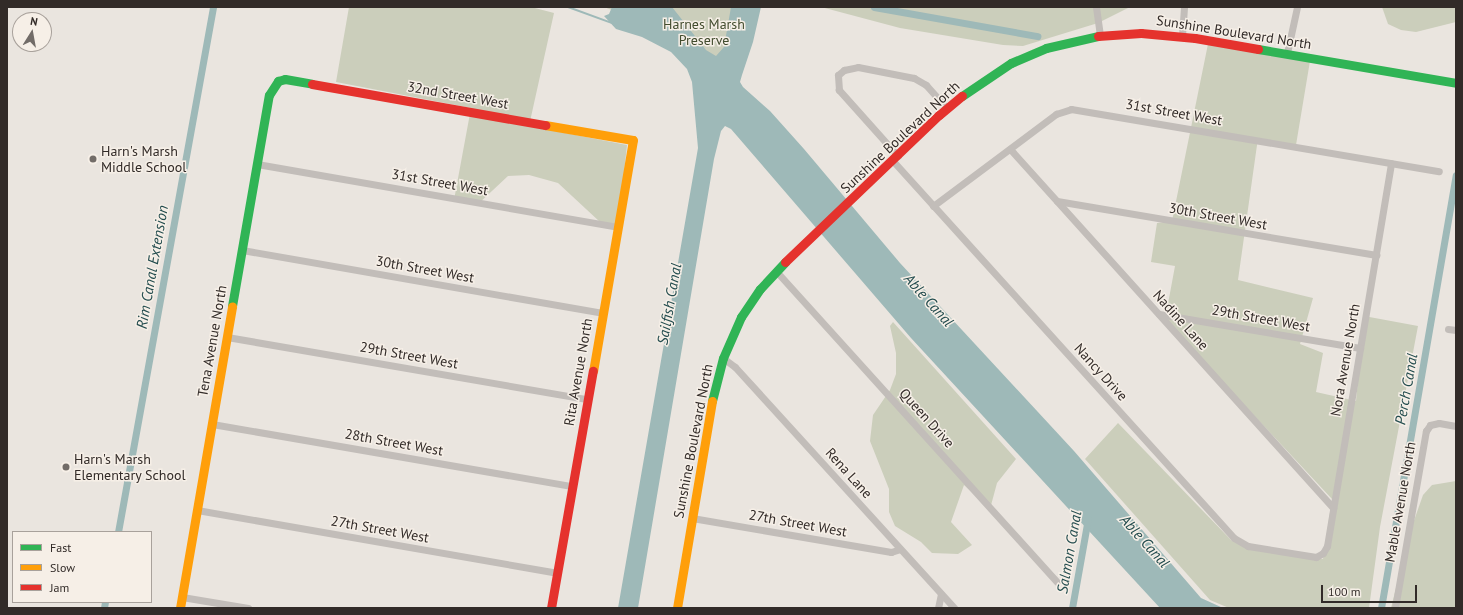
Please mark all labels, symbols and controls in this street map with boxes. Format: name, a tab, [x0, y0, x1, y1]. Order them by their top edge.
street label: Sunshine Boulevard North	[1155, 11, 1313, 53]
north arrow	[12, 12, 52, 52]
text: N	[29, 14, 39, 29]
park label: Harnes Marsh Preserve	[663, 16, 745, 48]
street label: Sunshine Boulevard North	[837, 77, 963, 197]
street label: 32nd Street West	[406, 78, 510, 112]
street label: 31st Street West	[1124, 95, 1224, 129]
place label: Harn's Marsh Middle School	[101, 143, 186, 176]
marker: Harn's Marsh Middle School	[88, 154, 98, 164]
street label: 31st Street West	[390, 165, 490, 199]
street label: 30th Street West	[1167, 199, 1269, 233]
water label: Rim Canal Extension	[132, 204, 172, 330]
street label: 30th Street West	[374, 252, 476, 286]
water label: Sailfish Canal	[653, 262, 685, 346]
water label: Able Canal	[900, 270, 958, 330]
street label: Tena Avenue North	[194, 284, 230, 398]
street label: Nadine Lane	[1150, 287, 1212, 353]
street label: 29th Street West	[1210, 301, 1312, 335]
street label: Nora Avenue North	[1327, 302, 1363, 418]
street label: Rita Avenue North	[560, 317, 596, 427]
street label: 29th Street West	[358, 338, 460, 372]
street label: Nancy Drive	[1071, 340, 1131, 404]
water label: Perch Canal	[1391, 352, 1421, 426]
street label: Sunshine Boulevard North	[670, 362, 716, 520]
street label: Queen Drive	[896, 385, 958, 451]
street label: 28th Street West	[343, 425, 445, 459]
street label: Mable Avenue North	[1381, 440, 1419, 564]
street label: Rena Lane	[822, 444, 876, 502]
place label: Harn's Marsh Elementary School	[74, 451, 186, 484]
marker: Harn's Marsh Elementary School	[61, 462, 71, 472]
street label: 27th Street West	[748, 506, 848, 540]
water label: Salmon Canal	[1053, 509, 1085, 595]
water label: Able Canal	[1116, 511, 1174, 571]
street label: 27th Street West	[330, 512, 430, 546]
legend	[12, 531, 152, 603]
text: Fast	[50, 540, 71, 555]
text: Slow	[50, 560, 75, 575]
scale bar	[1323, 577, 1419, 603]
text: Jam	[50, 580, 69, 595]
text: 100 m	[1328, 584, 1361, 599]

